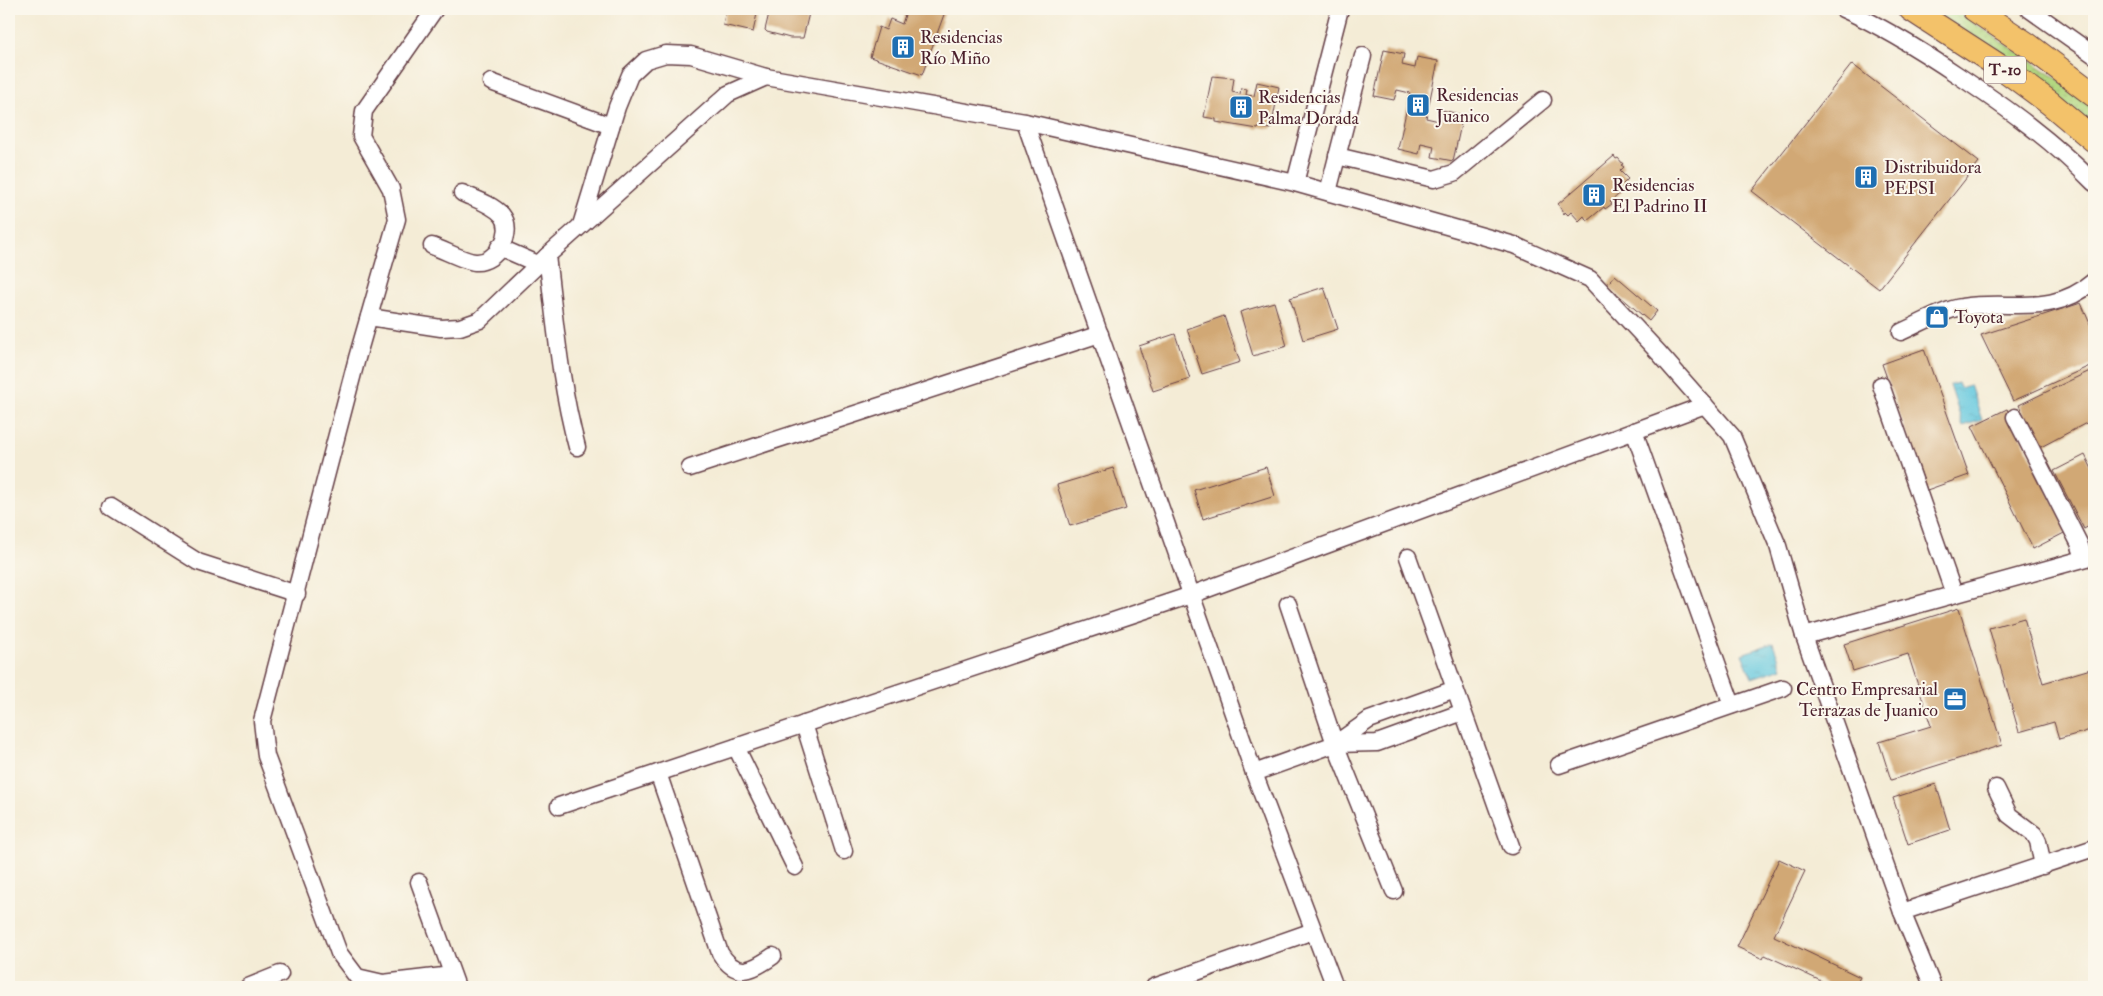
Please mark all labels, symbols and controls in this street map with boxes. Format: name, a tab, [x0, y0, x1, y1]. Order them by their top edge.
place label: Residencias Río Miño	[920, 26, 1002, 70]
building icon: Residencias Río Miño	[890, 34, 916, 60]
road number: T-10	[1984, 56, 2026, 84]
place label: Residencias Juanico	[1435, 84, 1518, 128]
place label: Residencias Palma Dorada	[1258, 86, 1360, 130]
building icon: Residencias Juanico	[1405, 92, 1431, 118]
building icon: Residencias Palma Dorada	[1228, 94, 1254, 120]
place label: Distribuidora PEPSI	[1884, 156, 1982, 200]
building icon: Distribuidora PEPSI	[1853, 164, 1879, 190]
place label: Residencias El Padrino II	[1612, 174, 1707, 218]
building icon: Residencias El Padrino II	[1581, 182, 1607, 208]
shop icon: Toyota	[1924, 304, 1950, 330]
place label: Toyota	[1954, 306, 2004, 329]
place label: Centro Empresarial Terrazas de Juanico	[1796, 678, 1938, 722]
office icon: Centro Empresarial Terrazas de Juanico	[1942, 686, 1968, 712]

